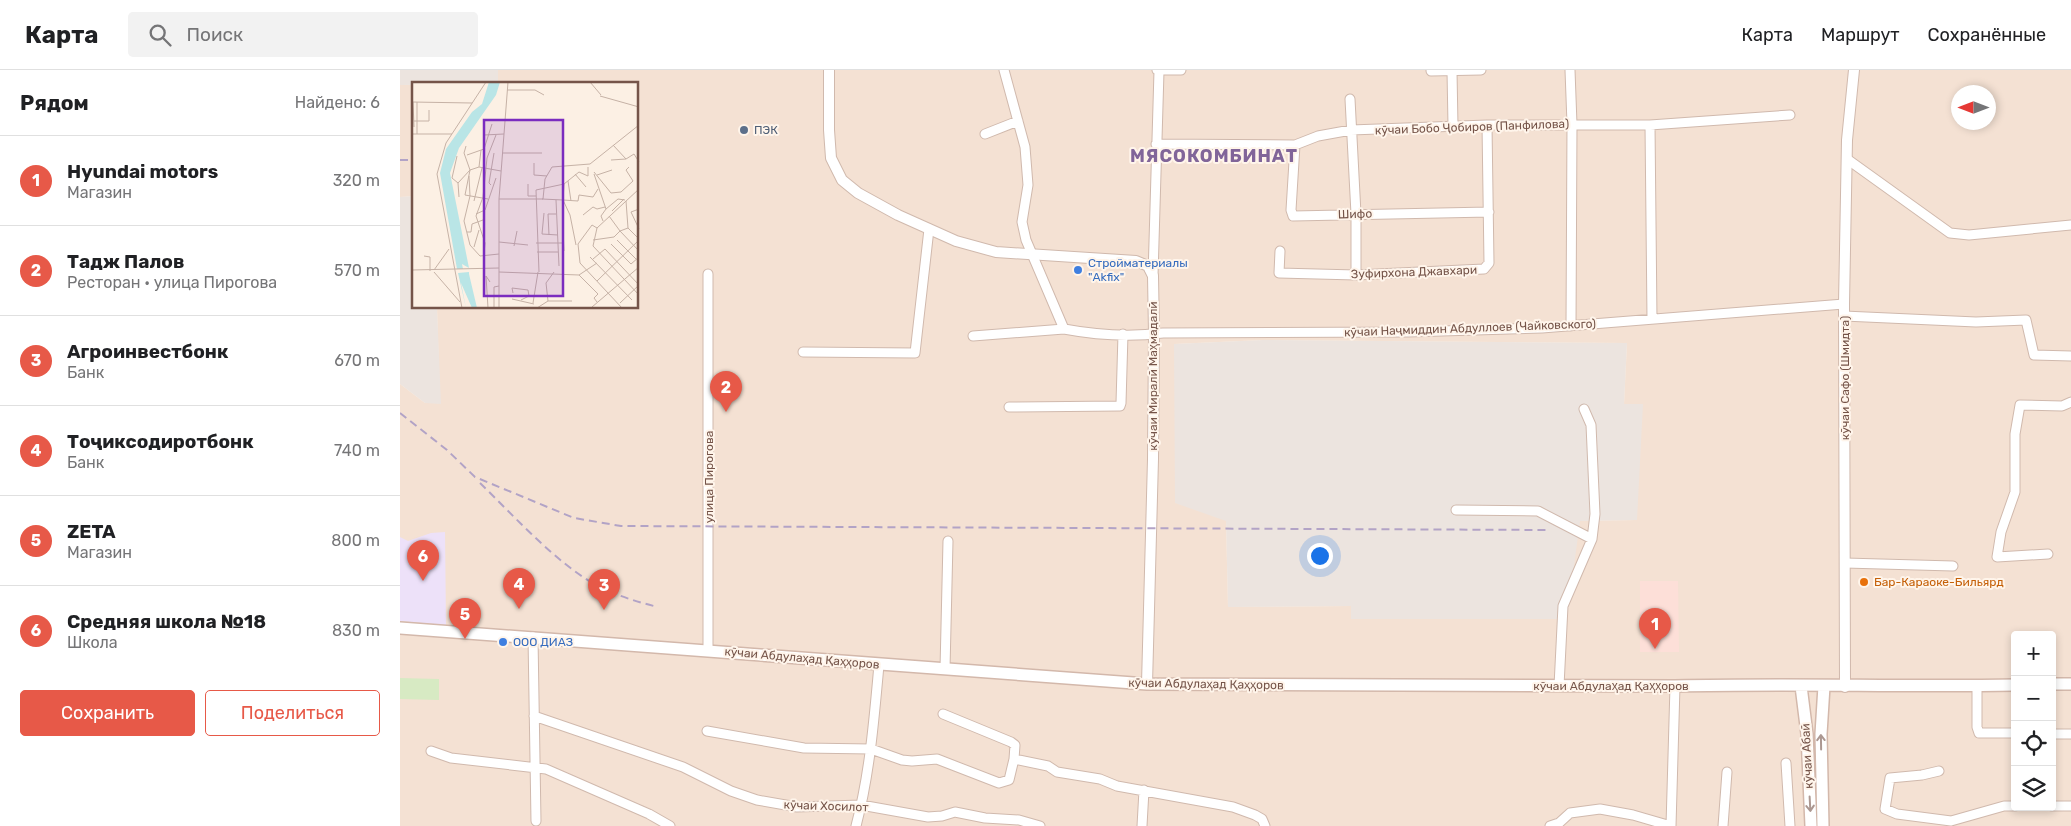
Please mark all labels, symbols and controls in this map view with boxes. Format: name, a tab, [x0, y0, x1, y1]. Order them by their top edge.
search box	[128, 12, 478, 57]
text: Карта	[25, 21, 98, 49]
icon: search	[146, 21, 174, 49]
text: Поиск	[186, 23, 243, 46]
text: Карта	[1742, 24, 1793, 46]
text: Маршрут	[1821, 24, 1900, 46]
text: Сохранённые	[1928, 24, 2046, 46]
inset map	[412, 82, 639, 309]
north arrow	[1951, 85, 1996, 130]
text: Рядом	[20, 90, 89, 115]
text: Найдено: 6	[295, 93, 380, 112]
street label: кӯчаи Бобо Ҷобиров (Панфилова)	[1375, 117, 1569, 137]
place label: ПЭК	[754, 123, 778, 137]
marker: ПЭК	[738, 124, 750, 136]
district label: МЯСОКОМБИНАТ	[1130, 145, 1298, 167]
text: Hyundai motors	[67, 160, 218, 183]
text: 1	[32, 171, 40, 190]
text: 320 m	[333, 171, 380, 190]
text: Магазин	[67, 183, 132, 202]
street label: Шифо	[1338, 206, 1372, 222]
text: Тадж Палов	[67, 250, 184, 273]
place label: Стройматериалы "Akfix"	[1088, 256, 1188, 284]
text: 2	[31, 261, 41, 280]
text: 570 m	[334, 261, 380, 280]
street label: Зуфирхона Джавхари	[1351, 263, 1477, 281]
marker: Стройматериалы "Akfix"	[1072, 264, 1084, 276]
text: Ресторан · улица Пирогова	[67, 273, 277, 292]
street label: кӯчаи Миралӣ Маҳмадалӣ	[1146, 301, 1160, 451]
street label: кӯчаи Сафо (Шмидта)	[1838, 316, 1852, 440]
street label: кӯчаи Наҷмиддин Абдуллоев (Чайковского)	[1344, 317, 1596, 339]
text: Агроинвестбонк	[67, 340, 229, 363]
text: 3	[31, 351, 41, 370]
text: 670 m	[334, 351, 380, 370]
text: Банк	[67, 363, 104, 382]
pin: 2	[710, 371, 742, 412]
text: Тоҷиксодиротбонк	[67, 430, 254, 453]
street label: улица Пирогова	[702, 431, 716, 523]
text: 4	[31, 441, 41, 460]
text: 740 m	[334, 441, 380, 460]
text: Банк	[67, 453, 104, 472]
text: ZETA	[67, 520, 116, 543]
text: 5	[31, 531, 41, 550]
text: 800 m	[331, 531, 380, 550]
pin: 6	[407, 540, 439, 581]
text: Магазин	[67, 543, 132, 562]
your location	[1307, 543, 1333, 569]
pin: 4	[503, 568, 535, 609]
pin: 3	[588, 569, 620, 610]
place label: Бар-Караоке-Бильярд	[1874, 575, 2004, 589]
marker: Бар-Караоке-Бильярд	[1858, 576, 1870, 588]
pin: 5	[449, 598, 481, 639]
pin: 1	[1639, 608, 1671, 649]
text: Средняя школа №18	[67, 610, 266, 633]
text: 6	[31, 621, 41, 640]
text: 830 m	[332, 621, 380, 640]
map controls	[2011, 631, 2056, 811]
button: +	[2011, 631, 2056, 676]
text: Школа	[67, 633, 118, 652]
place label: ООО ДИАЗ	[513, 635, 573, 649]
marker: ООО ДИАЗ	[497, 636, 509, 648]
street label: кӯчаи Абдулаҳад Қаҳҳоров	[724, 644, 880, 672]
street label: кӯчаи Абдулаҳад Қаҳҳоров	[1128, 676, 1284, 692]
button: −	[2011, 676, 2056, 721]
street label: кӯчаи Абдулаҳад Қаҳҳоров	[1533, 679, 1689, 693]
button: Сохранить	[20, 690, 195, 736]
button: Поделиться	[205, 690, 380, 736]
button: locate	[2011, 721, 2056, 766]
street label: кӯчаи Абаӣ	[1798, 723, 1816, 789]
one-way arrow	[1816, 735, 1826, 751]
button: layers	[2011, 766, 2056, 811]
one-way arrow	[1805, 796, 1815, 812]
street label: кӯчаи Хосилот	[783, 798, 869, 814]

